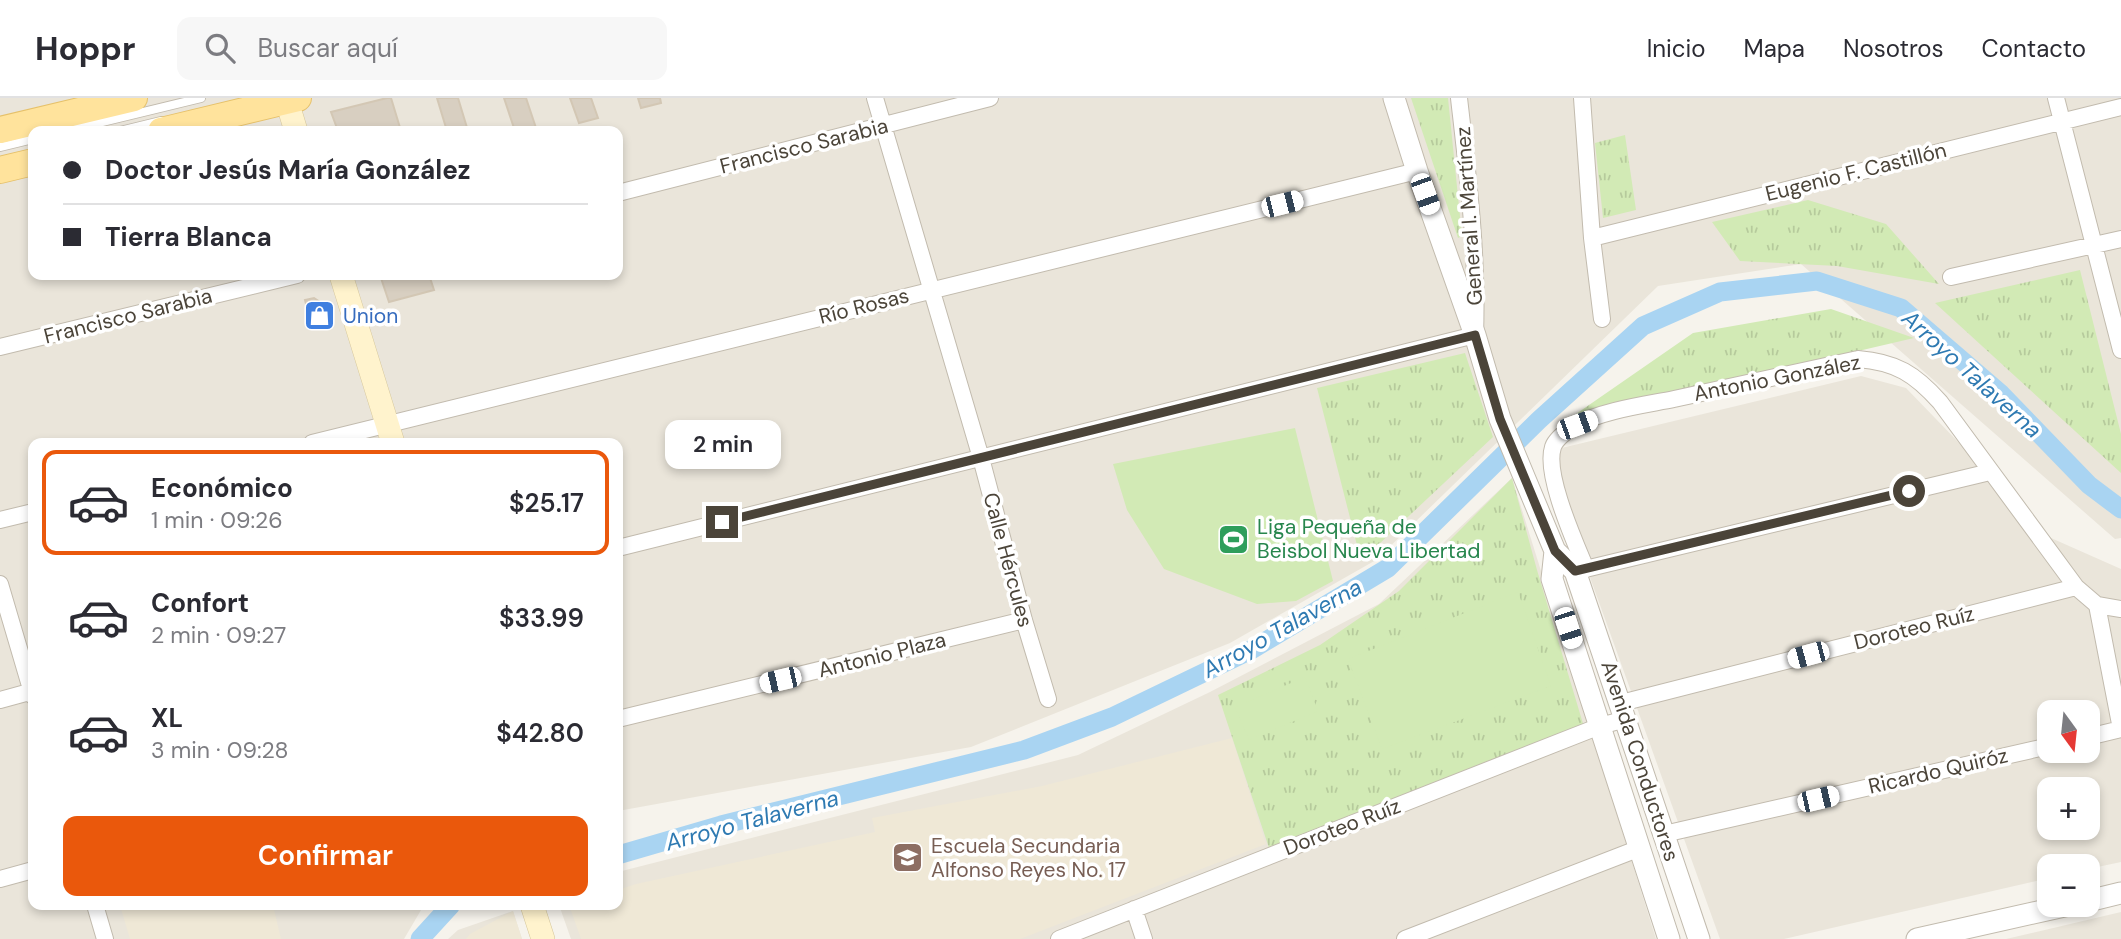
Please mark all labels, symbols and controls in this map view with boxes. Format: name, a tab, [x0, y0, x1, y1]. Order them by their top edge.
search box	[177, 17, 667, 80]
text: Hoppr	[35, 27, 135, 70]
icon: search	[201, 29, 239, 67]
text: Buscar aquí	[257, 31, 398, 65]
text: Inicio	[1647, 33, 1706, 64]
text: Mapa	[1744, 33, 1805, 64]
text: Nosotros	[1843, 33, 1944, 64]
text: Contacto	[1982, 33, 2086, 64]
street label: Francisco Sarabia	[717, 112, 891, 180]
street label: General I. Martínez	[1449, 126, 1489, 306]
street label: Eugenio F. Castillón	[1763, 136, 1949, 208]
text: Doctor Jesús María González	[105, 153, 471, 187]
car	[1408, 171, 1443, 217]
car	[1260, 189, 1305, 219]
text: Tierra Blanca	[105, 220, 272, 254]
street label: Río Rosas	[816, 281, 912, 331]
street label: Francisco Sarabia	[41, 282, 215, 350]
shop icon: Union	[303, 299, 337, 333]
place label: Union	[343, 302, 398, 330]
water label: Arroyo Talaverna	[1895, 303, 2048, 445]
street label: Antonio González	[1691, 348, 1863, 408]
car	[1554, 408, 1601, 442]
callout: 2 min	[664, 420, 780, 470]
text: 2 min	[693, 429, 753, 459]
icon: car	[67, 471, 130, 534]
text: Económico	[151, 471, 293, 505]
route start	[1893, 475, 1925, 507]
text: $25.17	[509, 486, 584, 520]
street label: Calle Hércules	[977, 490, 1039, 630]
text: 1 min · 09:26	[151, 505, 283, 535]
route end	[706, 506, 738, 538]
place label: Liga Pequeña de Beisbol Nueva Libertad	[1257, 513, 1480, 565]
sports icon: Liga Pequeña de Beisbol Nueva Libertad	[1217, 522, 1251, 556]
water label: Arroyo Talaverna	[1196, 572, 1367, 685]
icon: car	[67, 586, 130, 649]
text: Confort	[151, 586, 249, 620]
street label: Doroteo Ruíz	[1851, 600, 1977, 656]
text: $33.99	[499, 601, 584, 635]
car	[1552, 605, 1585, 651]
text: 2 min · 09:27	[151, 620, 286, 650]
street label: Antonio Plaza	[815, 626, 949, 684]
car	[1785, 639, 1832, 671]
street label: Avenida Conductores	[1594, 657, 1686, 865]
car	[758, 665, 803, 695]
north arrow	[2037, 700, 2100, 763]
map controls	[2037, 700, 2100, 917]
icon: car	[67, 701, 130, 764]
text: XL	[151, 701, 183, 735]
text: $42.80	[496, 716, 584, 750]
text: 3 min · 09:28	[151, 735, 288, 765]
street label: Ricardo Quiróz	[1866, 741, 2010, 801]
button: +	[2037, 777, 2100, 840]
water label: Arroyo Talaverna	[661, 782, 842, 858]
car	[1796, 784, 1841, 814]
street label: Doroteo Ruíz	[1280, 792, 1404, 862]
button: Confirmar	[63, 816, 588, 896]
place label: Escuela Secundaria Alfonso Reyes No. 17	[931, 832, 1126, 884]
school or university icon: Escuela Secundaria Alfonso Reyes No. 17	[891, 841, 925, 875]
button: −	[2037, 854, 2100, 917]

